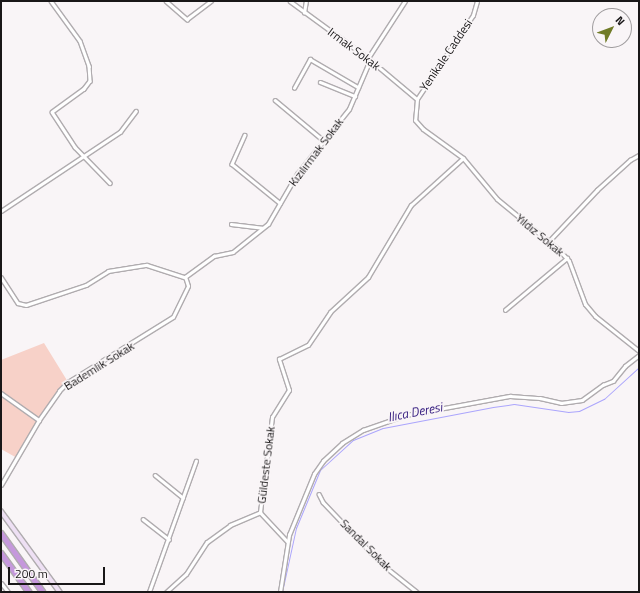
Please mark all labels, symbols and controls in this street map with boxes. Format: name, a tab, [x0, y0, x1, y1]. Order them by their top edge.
north arrow	[592, 8, 632, 48]
text: N	[612, 12, 629, 29]
street label: Yenikale Caddesi	[417, 16, 475, 94]
street label: Irmak Sokak	[325, 25, 383, 73]
street label: Kızılırmak Sokak	[286, 115, 346, 189]
street label: Yıldız Sokak	[513, 211, 567, 259]
street label: Bademlik Sokak	[61, 339, 137, 393]
water label: Ilıca Deresi	[386, 399, 444, 425]
street label: Güldeste Sokak	[254, 426, 278, 504]
street label: Sandal Sokak	[337, 516, 395, 574]
scale bar	[10, 559, 107, 585]
text: 200 m	[15, 564, 48, 583]

